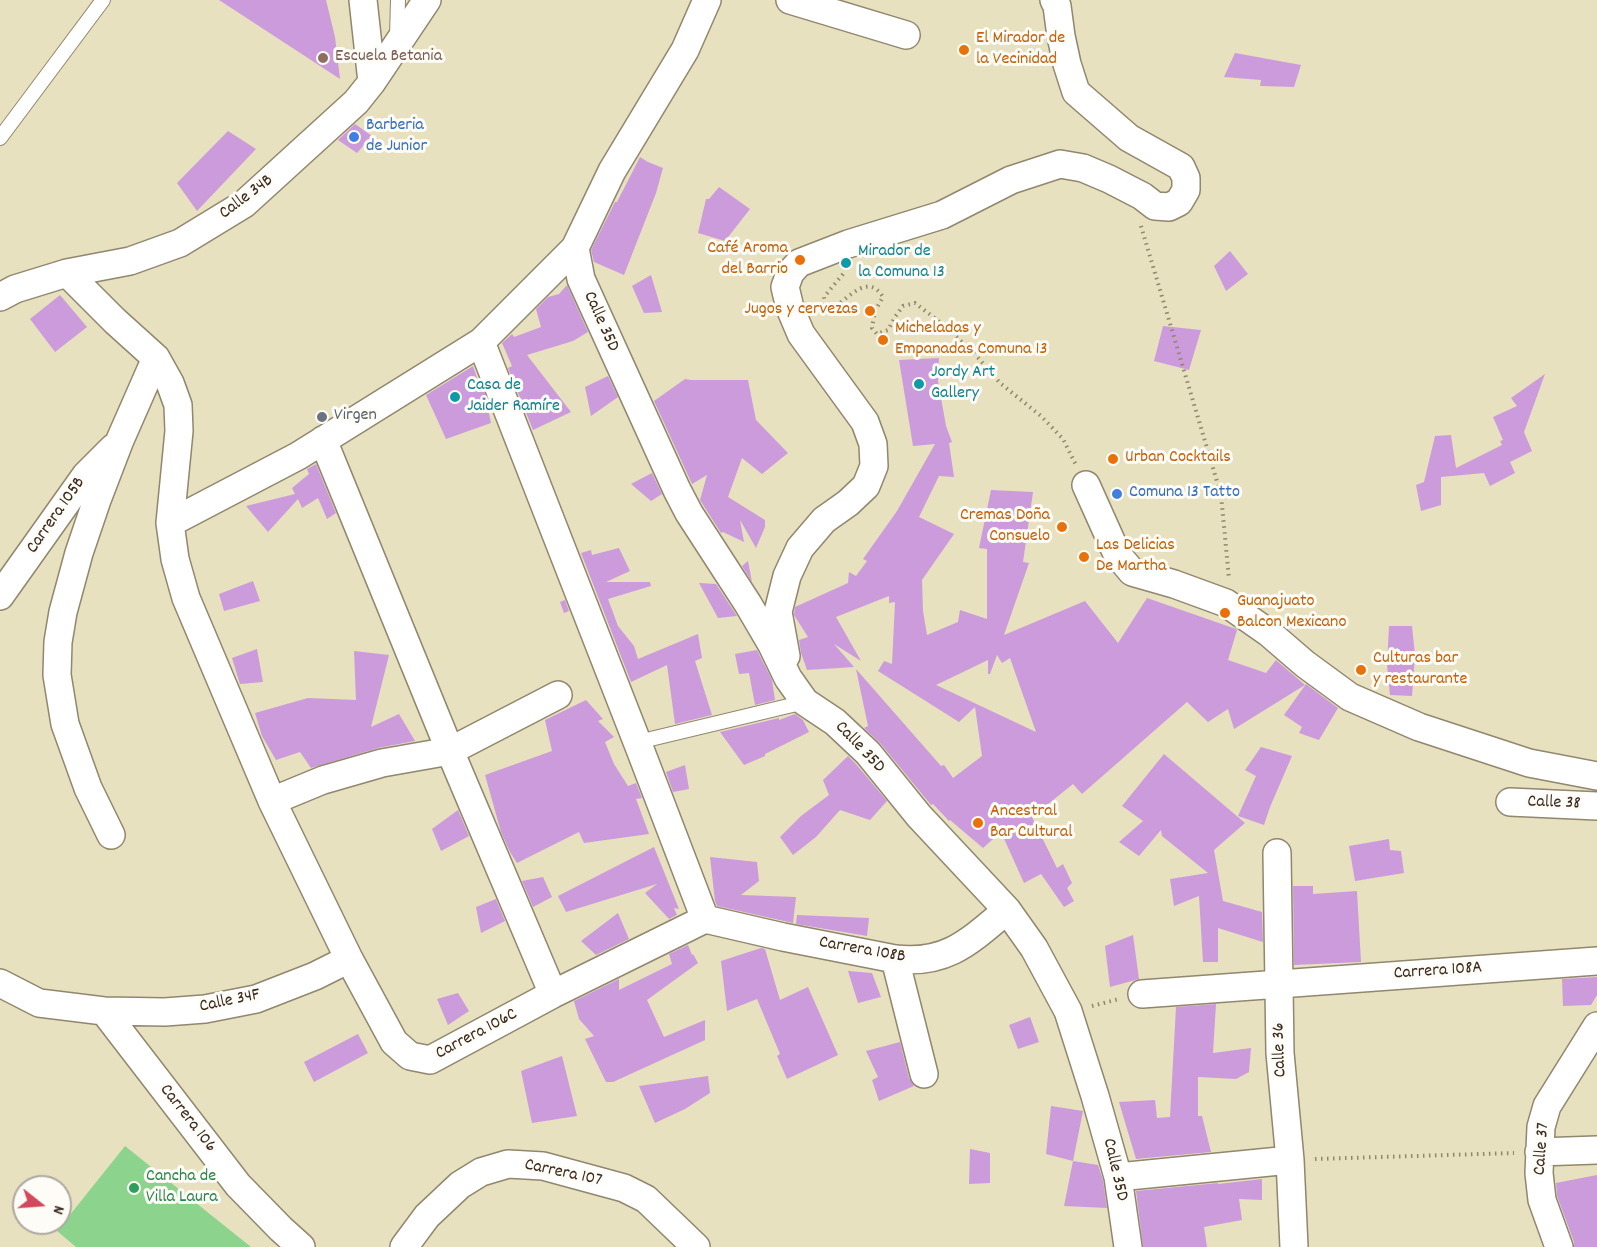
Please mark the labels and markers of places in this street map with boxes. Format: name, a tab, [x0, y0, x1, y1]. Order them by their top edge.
place label: El Mirador de la Vecinidad	[976, 29, 1065, 72]
marker: El Mirador de la Vecinidad	[957, 43, 971, 57]
place label: Escuela Betania	[335, 47, 442, 69]
marker: Escuela Betania	[316, 51, 330, 65]
place label: Barberia de Junior	[366, 116, 427, 158]
marker: Barberia de Junior	[347, 130, 361, 144]
place label: Café Aroma del Barrio	[707, 239, 788, 282]
place label: Mirador de la Comuna 13	[858, 242, 945, 284]
marker: Café Aroma del Barrio	[793, 253, 807, 267]
marker: Mirador de la Comuna 13	[839, 256, 853, 270]
place label: Jugos y cervezas	[745, 300, 858, 322]
marker: Jugos y cervezas	[863, 304, 877, 318]
place label: Micheladas y Empanadas Comuna 13	[895, 319, 1047, 362]
marker: Micheladas y Empanadas Comuna 13	[876, 333, 890, 347]
place label: Jordy Art Gallery	[931, 363, 995, 406]
place label: Casa de Jaider Ramíre	[467, 376, 560, 418]
marker: Jordy Art Gallery	[912, 377, 926, 391]
marker: Casa de Jaider Ramíre	[448, 390, 462, 404]
place label: Virgen	[334, 406, 377, 428]
marker: Virgen	[315, 410, 329, 424]
place label: Urban Cocktails	[1125, 448, 1231, 470]
marker: Urban Cocktails	[1106, 452, 1120, 466]
place label: Comuna 13 Tatto	[1129, 483, 1240, 505]
marker: Comuna 13 Tatto	[1110, 487, 1124, 501]
place label: Cremas Doña Consuelo	[960, 506, 1050, 548]
marker: Cremas Doña Consuelo	[1055, 520, 1069, 534]
place label: Las Delicias De Martha	[1096, 536, 1175, 578]
marker: Las Delicias De Martha	[1077, 550, 1091, 564]
place label: Guanajuato Balcon Mexicano	[1237, 592, 1346, 634]
marker: Guanajuato Balcon Mexicano	[1218, 606, 1232, 620]
place label: Culturas bar y restaurante	[1373, 649, 1467, 692]
marker: Culturas bar y restaurante	[1354, 663, 1368, 677]
place label: Ancestral Bar Cultural	[990, 802, 1073, 844]
marker: Ancestral Bar Cultural	[971, 816, 985, 830]
place label: Cancha de Villa Laura	[146, 1167, 218, 1210]
marker: Cancha de Villa Laura	[127, 1181, 141, 1195]

